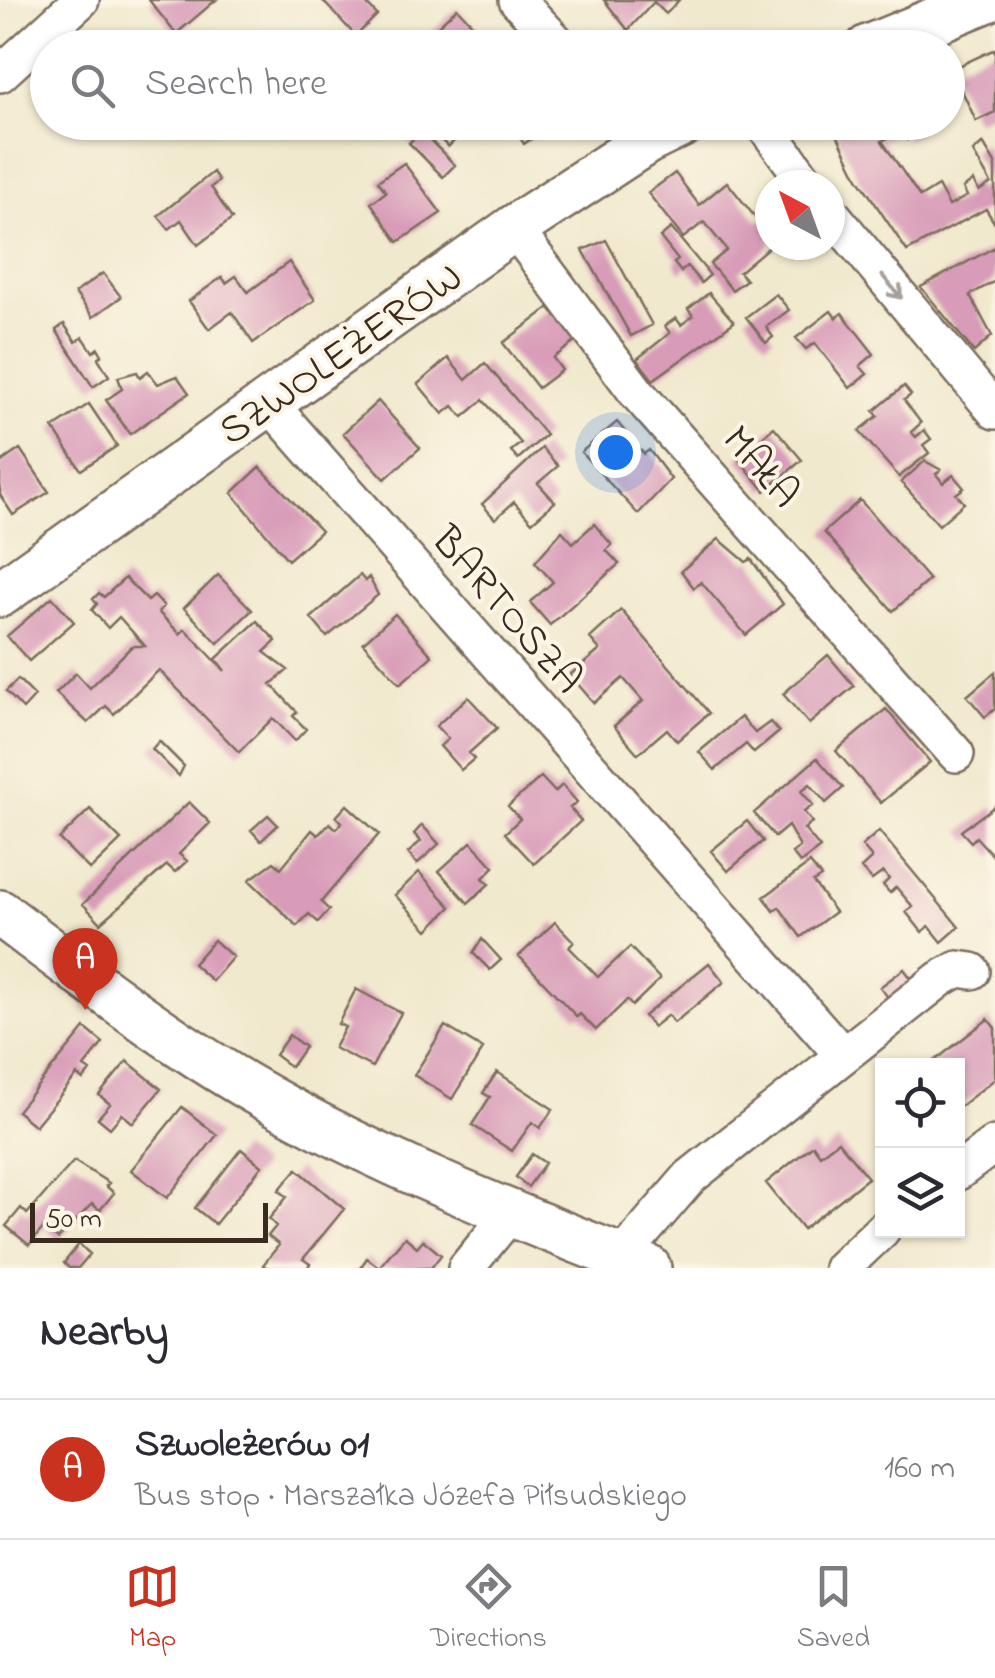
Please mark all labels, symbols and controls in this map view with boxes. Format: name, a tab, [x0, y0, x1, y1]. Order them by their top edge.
search box	[30, 30, 965, 140]
text: Search here	[145, 57, 327, 113]
icon: search	[65, 58, 120, 113]
north arrow	[755, 170, 845, 260]
street label: SZWOLEŻERÓW	[207, 249, 476, 462]
one-way arrow	[881, 274, 903, 300]
street label: MAŁA	[706, 413, 813, 523]
your location	[590, 427, 641, 478]
street label: BARTOSZA	[414, 513, 596, 709]
pin: A	[52, 928, 118, 1010]
map controls	[875, 1058, 965, 1238]
button: locate	[875, 1058, 965, 1148]
button: layers	[875, 1148, 965, 1238]
scale bar	[30, 1198, 268, 1242]
text: 50 m	[45, 1200, 102, 1241]
text: Nearby	[40, 1303, 168, 1364]
text: Szwoleżerów 01	[135, 1418, 369, 1474]
text: A	[63, 1446, 82, 1493]
text: 160 m	[884, 1446, 955, 1493]
text: Bus stop · Marszałka Józefa Piłsudskiego	[135, 1474, 687, 1521]
tab: Map	[125, 1559, 180, 1660]
tab: Directions	[430, 1559, 547, 1660]
tab: Saved	[797, 1559, 870, 1660]

